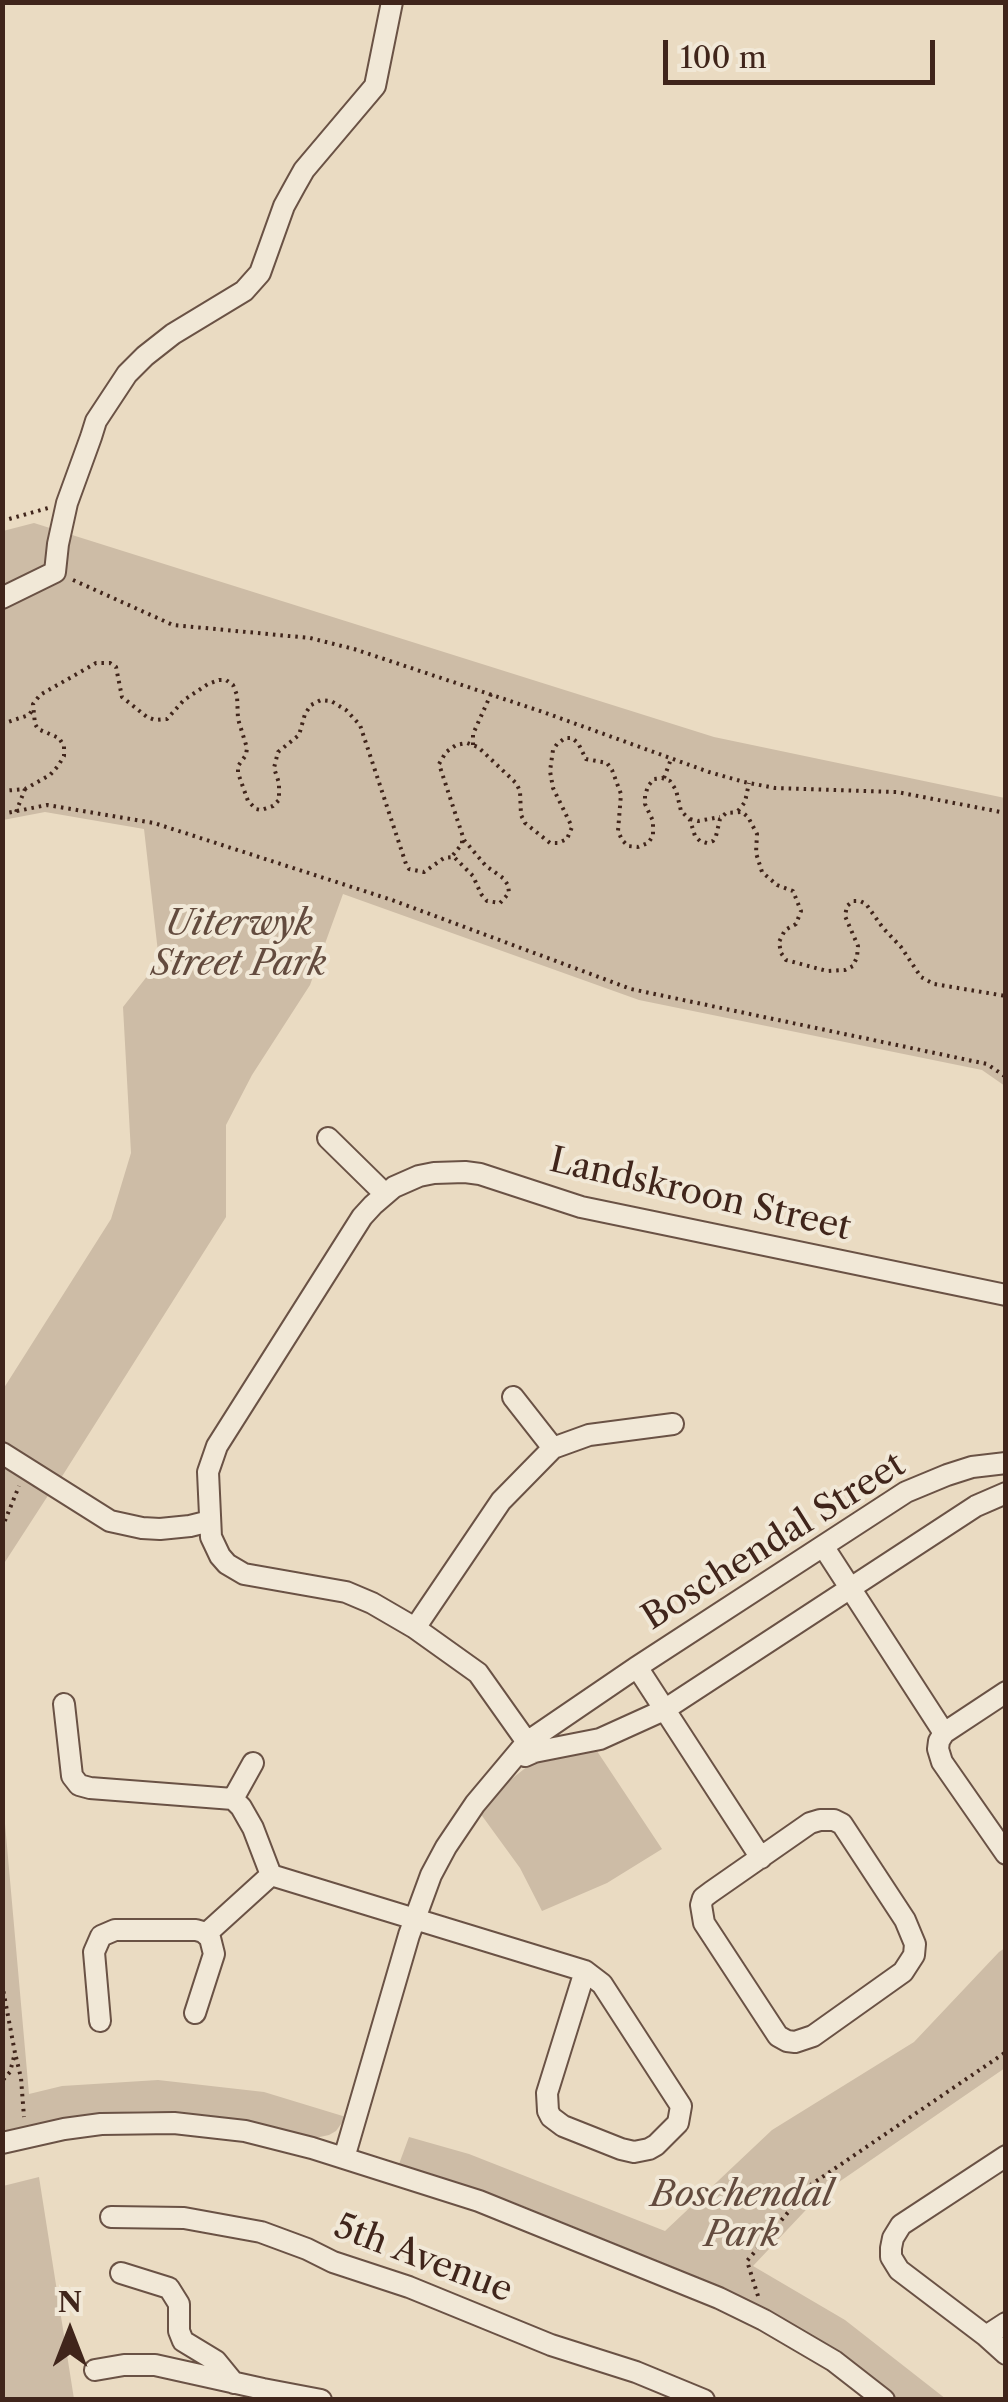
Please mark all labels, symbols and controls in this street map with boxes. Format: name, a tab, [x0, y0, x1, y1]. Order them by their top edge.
scale bar	[668, 20, 940, 82]
text: 100 m	[680, 39, 767, 76]
park label: Uiterwyk Street Park	[151, 904, 327, 986]
street label: Landskroon Street	[545, 1140, 855, 1250]
street label: Boschendal Street	[635, 1444, 913, 1640]
park label: Boschendal Park	[651, 2175, 833, 2257]
street label: 5th Avenue	[328, 2206, 518, 2312]
north arrow	[20, 2282, 120, 2382]
text: N	[58, 2285, 82, 2319]

